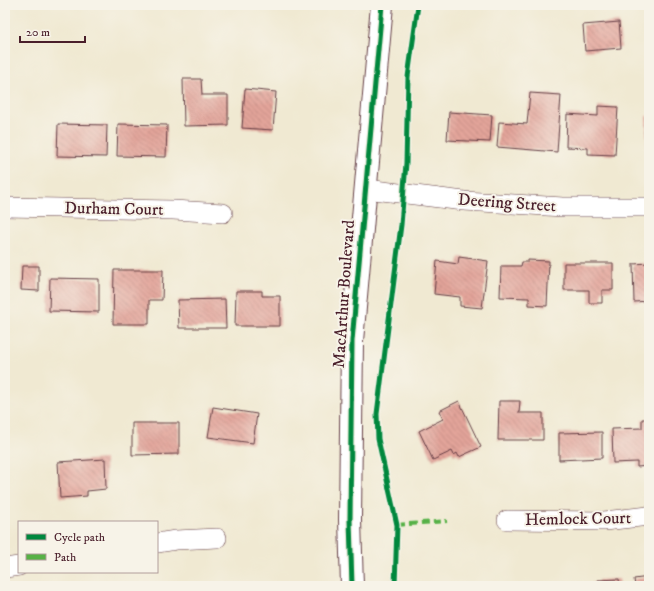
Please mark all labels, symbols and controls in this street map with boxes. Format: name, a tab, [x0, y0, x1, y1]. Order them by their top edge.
scale bar	[20, 18, 85, 44]
text: 20 m	[26, 25, 50, 40]
street label: Deering Street	[457, 189, 557, 217]
street label: Durham Court	[64, 197, 164, 221]
street label: MacArthur Boulevard	[328, 219, 360, 369]
street label: Hemlock Court	[525, 507, 632, 531]
legend	[18, 521, 158, 573]
text: Cycle path	[54, 530, 106, 545]
text: Path	[54, 550, 77, 565]

